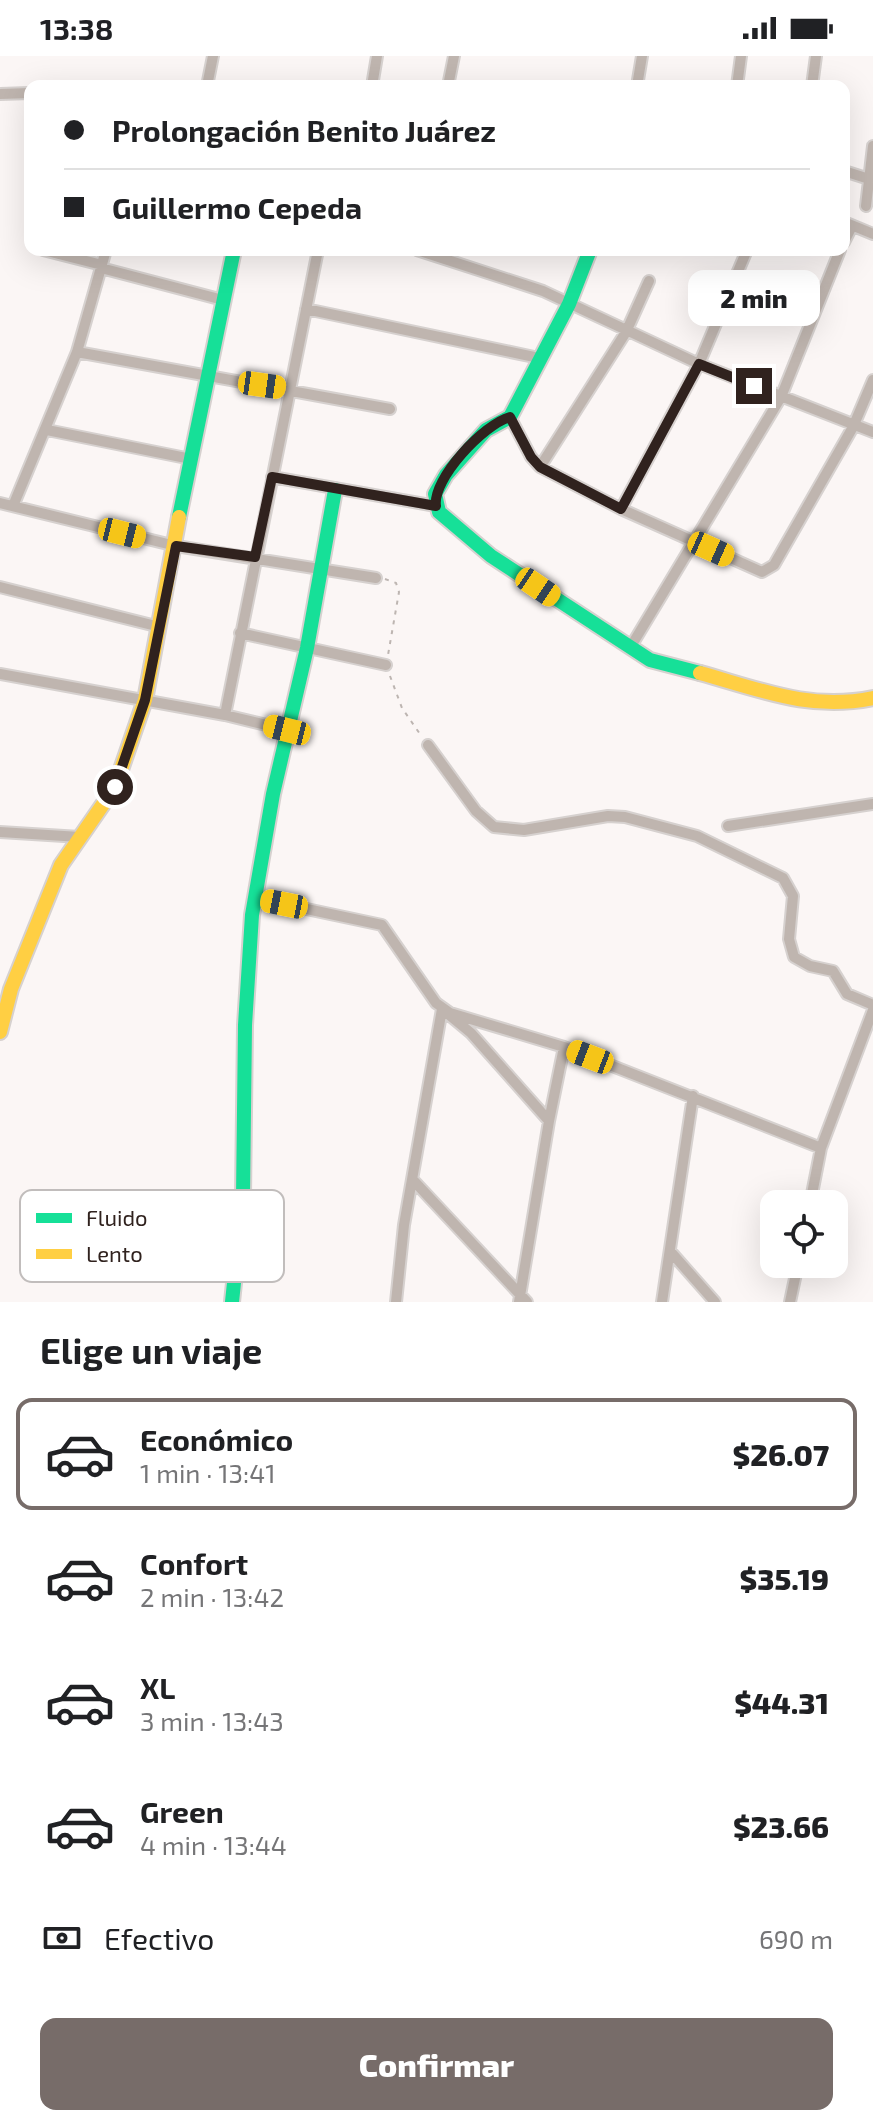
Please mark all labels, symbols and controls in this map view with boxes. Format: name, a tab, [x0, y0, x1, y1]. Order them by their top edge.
text: 13:38	[40, 10, 113, 46]
text: Prolongación Benito Juárez	[112, 112, 496, 148]
text: Guillermo Cepeda	[112, 189, 362, 225]
callout: 2 min	[688, 270, 820, 326]
text: 2 min	[720, 282, 788, 313]
route end	[736, 368, 772, 404]
car	[237, 370, 287, 400]
car	[96, 516, 148, 550]
car	[684, 528, 738, 570]
car	[511, 564, 565, 610]
car	[261, 713, 313, 747]
route start	[97, 769, 133, 805]
car	[258, 888, 310, 920]
car	[563, 1037, 617, 1077]
legend	[20, 1190, 284, 1282]
map controls	[760, 1190, 848, 1278]
button: locate	[760, 1190, 848, 1278]
text: Fluido	[86, 1204, 148, 1230]
text: Lento	[86, 1240, 143, 1266]
text: Elige un viaje	[40, 1328, 262, 1371]
icon: car	[44, 1418, 116, 1490]
text: Económico	[140, 1421, 293, 1457]
text: $26.07	[733, 1436, 829, 1472]
text: 1 min · 13:41	[140, 1457, 276, 1488]
icon: car	[44, 1542, 116, 1614]
text: Confort	[140, 1545, 248, 1581]
text: $35.19	[740, 1560, 829, 1596]
text: 2 min · 13:42	[140, 1581, 284, 1612]
icon: car	[44, 1666, 116, 1738]
text: XL	[140, 1669, 175, 1705]
text: $44.31	[734, 1684, 829, 1720]
text: 3 min · 13:43	[140, 1705, 284, 1736]
icon: car	[44, 1790, 116, 1862]
text: Green	[140, 1793, 224, 1829]
text: $23.66	[733, 1808, 829, 1844]
text: 4 min · 13:44	[140, 1829, 287, 1860]
icon: cash	[40, 1916, 84, 1960]
text: Efectivo	[104, 1920, 214, 1956]
text: 690 m	[759, 1923, 833, 1954]
button: Confirmar	[40, 2018, 833, 2110]

